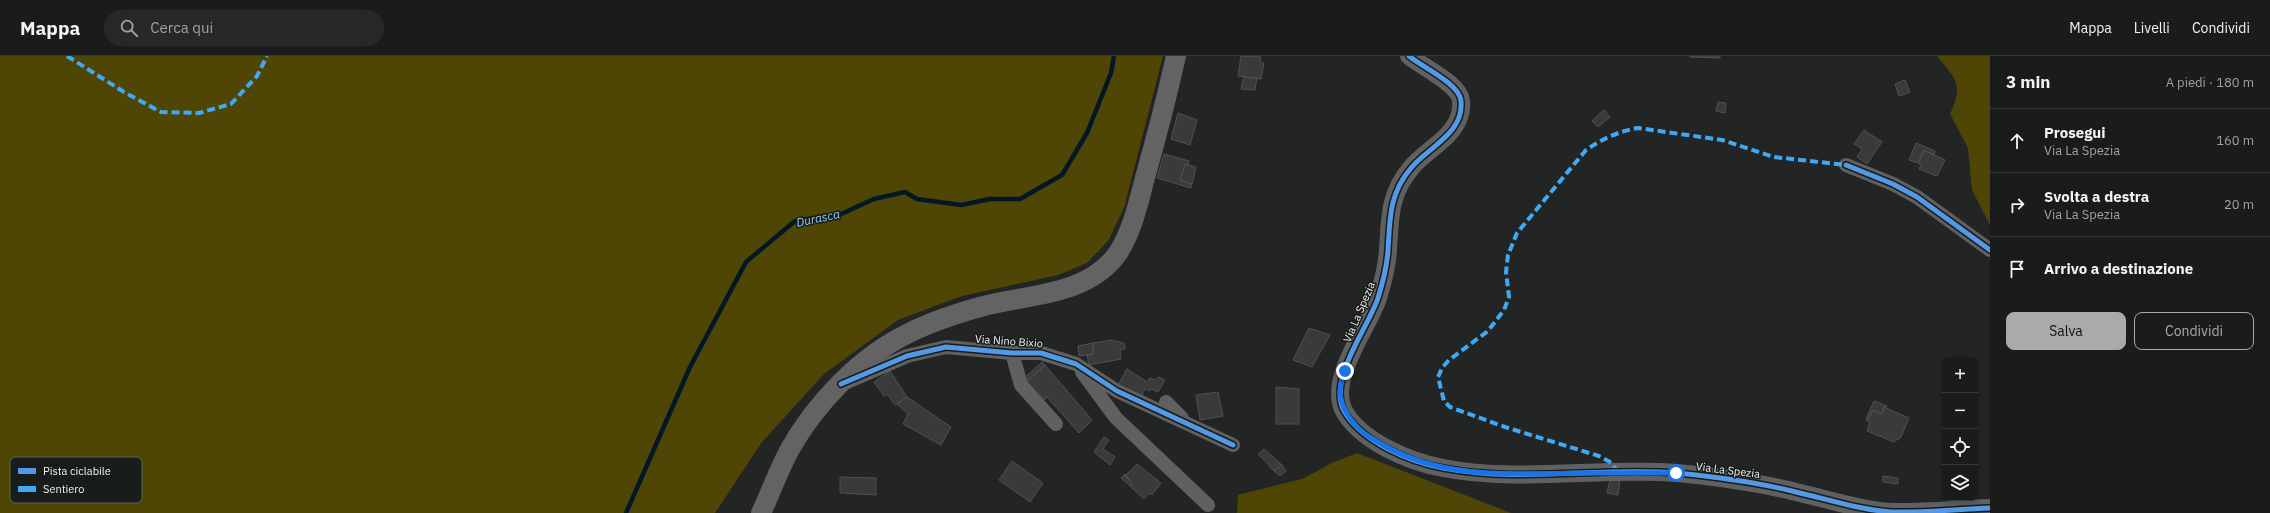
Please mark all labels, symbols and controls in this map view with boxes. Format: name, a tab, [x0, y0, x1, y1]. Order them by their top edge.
search box	[104, 10, 384, 46]
text: Mappa	[20, 16, 80, 40]
icon: search	[118, 17, 140, 39]
text: Cerca qui	[150, 18, 213, 37]
text: Mappa	[2069, 19, 2112, 37]
text: Livelli	[2134, 19, 2170, 37]
text: Condividi	[2192, 19, 2250, 37]
text: 3 min	[2006, 71, 2050, 93]
text: A piedi · 180 m	[2166, 74, 2254, 91]
text: Prosegui	[2044, 123, 2106, 142]
icon: ahead	[2006, 130, 2028, 152]
text: 160 m	[2216, 132, 2254, 149]
text: Via La Spezia	[2044, 142, 2120, 159]
text: Svolta a destra	[2044, 187, 2149, 206]
icon: right	[2006, 194, 2028, 216]
text: 20 m	[2224, 196, 2254, 213]
water label: Durasca	[795, 206, 841, 230]
text: Via La Spezia	[2044, 206, 2120, 223]
icon: arrive	[2006, 258, 2028, 280]
text: Arrivo a destinazione	[2044, 259, 2193, 278]
street label: Via La Spezia	[1340, 280, 1378, 344]
button: Salva	[2006, 312, 2126, 350]
button: Condividi	[2134, 312, 2254, 350]
street label: Via Nino Bixio	[975, 332, 1043, 350]
map controls	[1942, 357, 1978, 501]
button: +	[1942, 357, 1978, 393]
route end	[1336, 362, 1354, 380]
button: −	[1942, 393, 1978, 429]
button: locate	[1942, 429, 1978, 465]
legend	[10, 457, 142, 503]
street label: Via La Spezia	[1695, 459, 1761, 481]
text: Pista ciclabile	[43, 464, 111, 478]
route start	[1667, 464, 1685, 482]
button: layers	[1942, 465, 1978, 501]
text: Sentiero	[43, 482, 84, 496]

